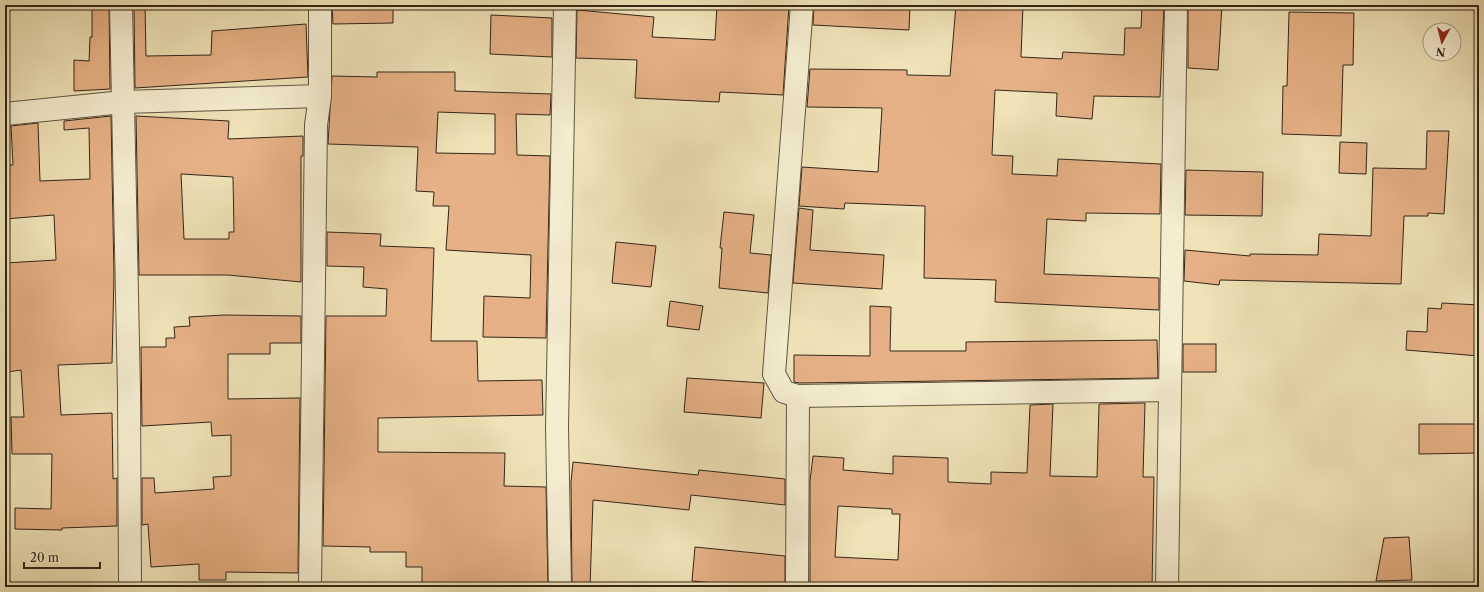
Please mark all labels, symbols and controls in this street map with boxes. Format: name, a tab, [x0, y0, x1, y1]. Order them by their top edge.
north arrow	[1422, 22, 1462, 62]
text: N	[1435, 44, 1446, 59]
scale bar	[24, 544, 100, 570]
text: 20 m	[30, 550, 59, 565]

